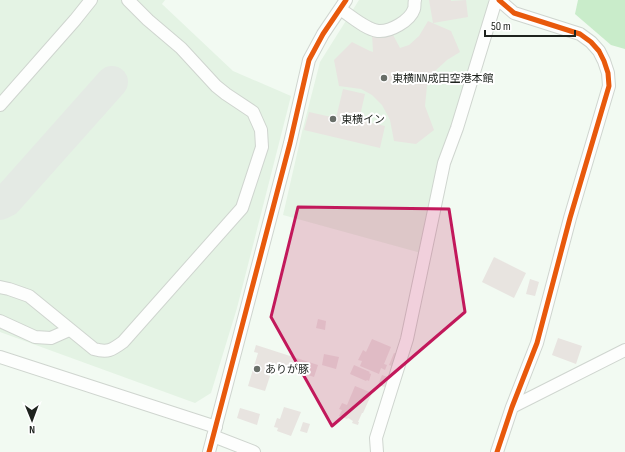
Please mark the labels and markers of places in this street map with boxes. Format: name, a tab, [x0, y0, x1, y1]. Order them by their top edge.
place label: 東横INN成田空港本館	[392, 72, 493, 85]
marker: 東横INN成田空港本館	[379, 73, 389, 83]
place label: 東横イン	[341, 113, 385, 126]
marker: 東横イン	[328, 114, 338, 124]
place label: ありが豚	[265, 363, 309, 376]
marker: ありが豚	[252, 364, 262, 374]

